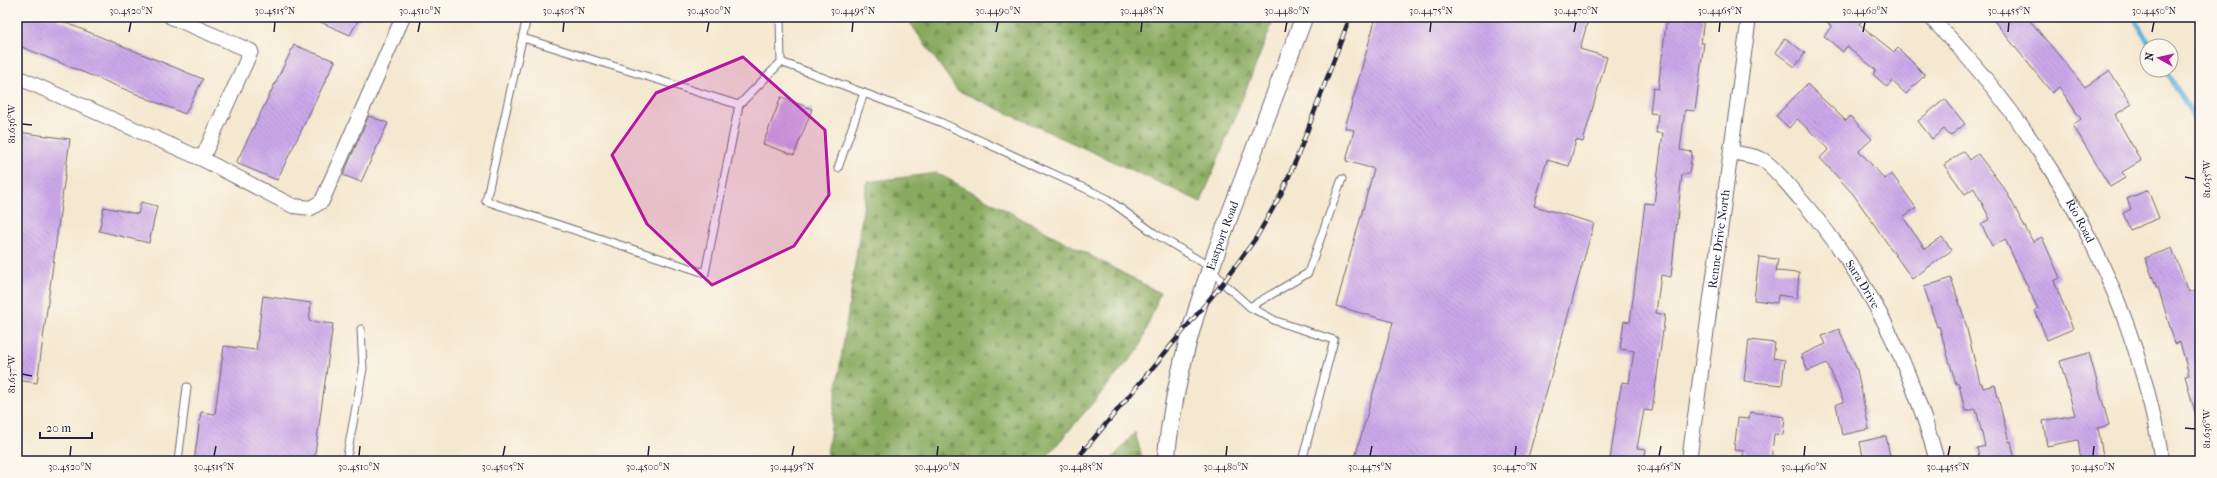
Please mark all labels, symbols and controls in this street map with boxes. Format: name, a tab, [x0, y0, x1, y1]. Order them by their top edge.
text: 30.4520°N	[109, 5, 153, 17]
text: 30.4515°N	[255, 5, 296, 17]
text: 30.4510°N	[399, 5, 441, 17]
text: 30.4505°N	[543, 5, 586, 17]
text: 30.4500°N	[687, 5, 731, 17]
text: 30.4495°N	[831, 5, 876, 17]
text: 30.4490°N	[975, 5, 1021, 17]
text: 30.4485°N	[1120, 5, 1165, 17]
text: 30.4480°N	[1264, 5, 1310, 17]
text: 30.4475°N	[1409, 5, 1453, 17]
text: 30.4470°N	[1554, 5, 1599, 17]
text: 30.4465°N	[1698, 5, 1743, 17]
text: 30.4460°N	[1842, 5, 1888, 17]
text: 30.4455°N	[1987, 5, 2031, 17]
text: 30.4450°N	[2132, 5, 2177, 17]
north arrow	[2139, 38, 2179, 78]
text: N	[2143, 51, 2157, 62]
text: 81.636°W	[6, 103, 18, 143]
text: 81.635°W	[2201, 159, 2213, 198]
street label: Renne Drive North	[1705, 188, 1733, 289]
street label: Rio Road	[2063, 196, 2098, 245]
street label: Eastport Road	[1203, 198, 1242, 272]
street label: Sara Drive	[1843, 257, 1883, 311]
text: 81.637°W	[6, 354, 18, 393]
text: 81.636°W	[2201, 408, 2213, 448]
scale bar	[40, 414, 92, 440]
text: 20 m	[46, 421, 71, 435]
text: 30.4520°N	[48, 461, 92, 473]
text: 30.4515°N	[194, 461, 235, 473]
text: 30.4510°N	[338, 461, 380, 473]
text: 30.4505°N	[482, 461, 525, 473]
text: 30.4500°N	[626, 461, 670, 473]
text: 30.4495°N	[770, 461, 815, 473]
text: 30.4490°N	[914, 461, 960, 473]
text: 30.4485°N	[1059, 461, 1104, 473]
text: 30.4480°N	[1203, 461, 1249, 473]
text: 30.4475°N	[1348, 461, 1392, 473]
text: 30.4470°N	[1493, 461, 1538, 473]
text: 30.4465°N	[1637, 461, 1682, 473]
text: 30.4460°N	[1781, 461, 1827, 473]
text: 30.4455°N	[1926, 461, 1970, 473]
text: 30.4450°N	[2071, 461, 2116, 473]

